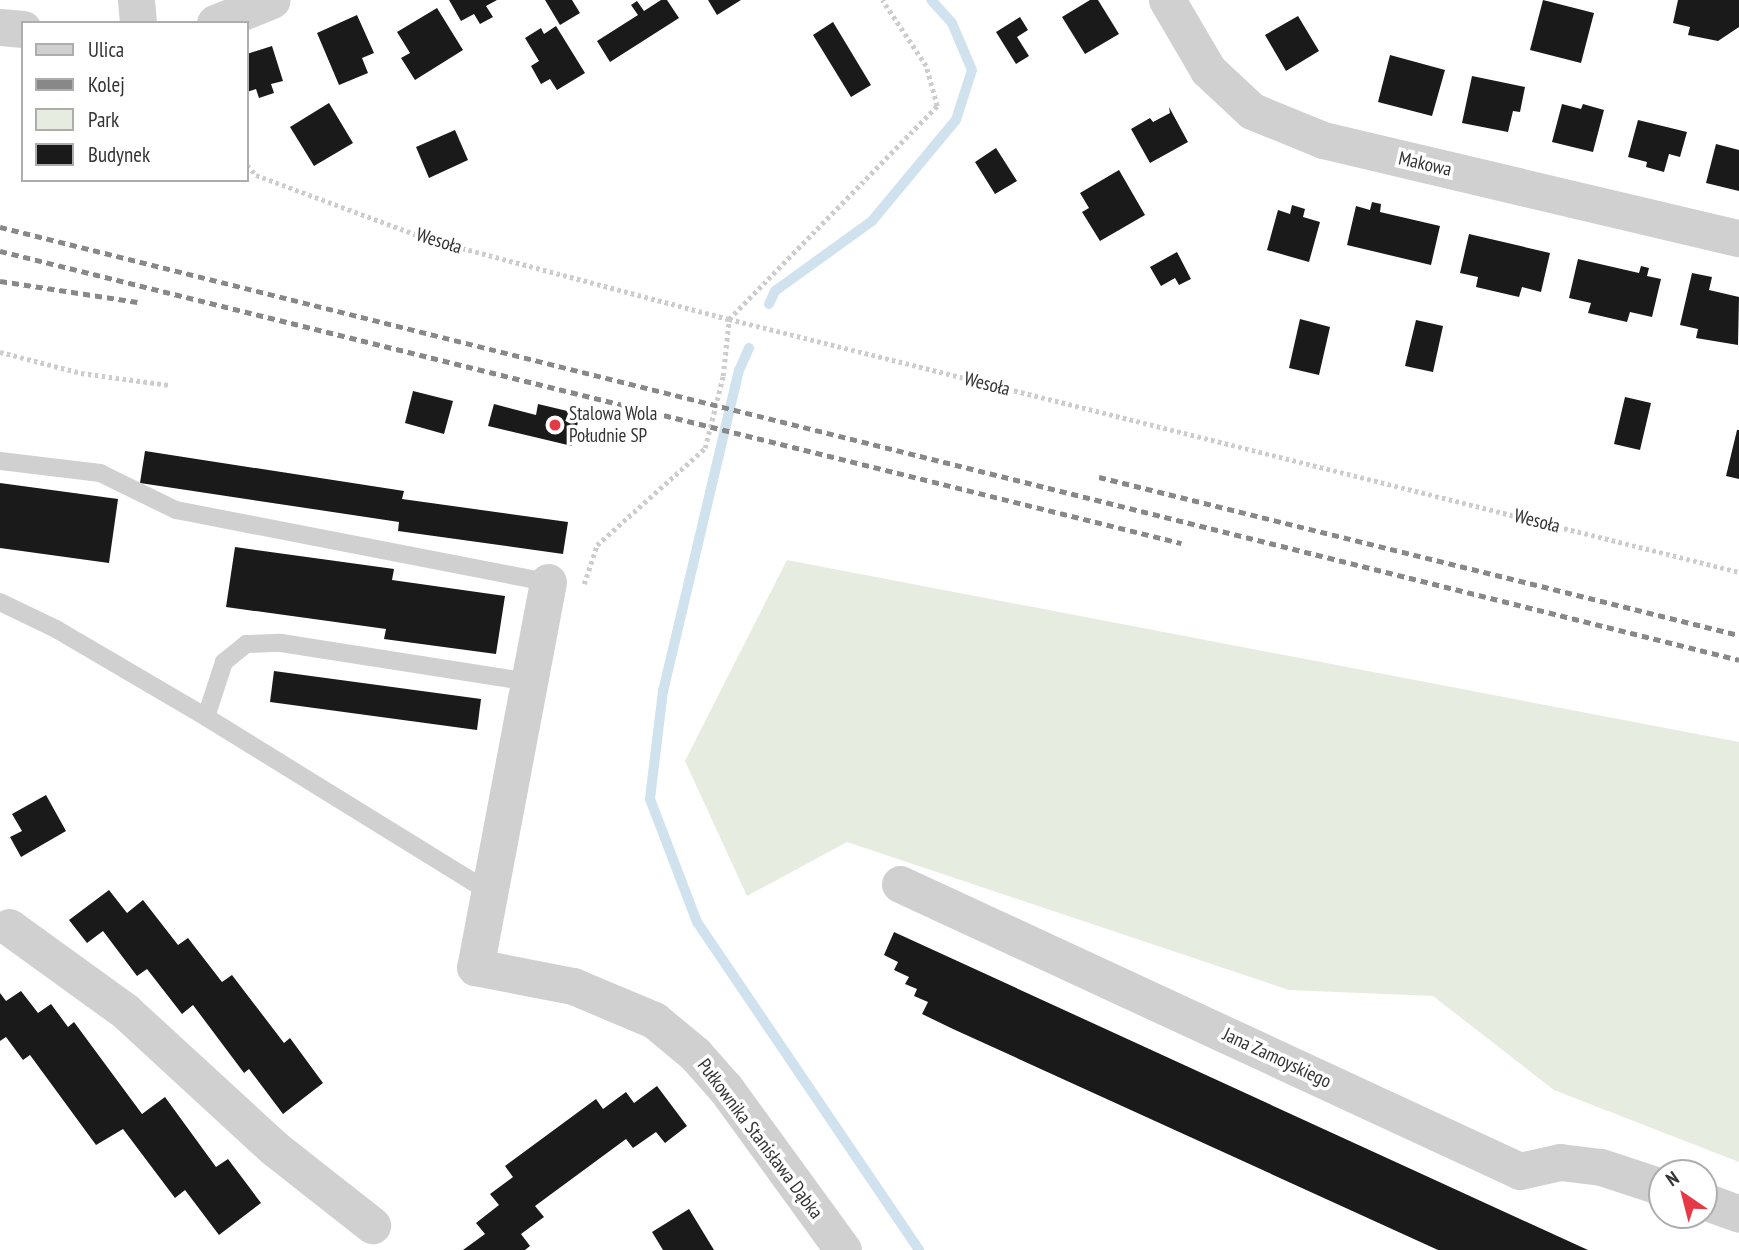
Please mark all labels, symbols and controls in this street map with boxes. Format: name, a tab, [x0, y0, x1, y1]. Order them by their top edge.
legend	[21, 21, 248, 182]
text: Ulica	[88, 36, 124, 63]
text: Kolej	[88, 71, 125, 98]
text: Park	[88, 106, 119, 133]
text: Budynek	[88, 141, 150, 168]
street label: Makowa	[1396, 147, 1454, 181]
street label: Wesoła	[413, 223, 465, 259]
street label: Wesoła	[962, 367, 1012, 401]
place label: Stalowa Wola Południe SP	[569, 403, 658, 447]
marker: Stalowa Wola Południe SP	[547, 417, 563, 433]
street label: Wesoła	[1512, 504, 1562, 538]
street label: Jana Zamoyskiego	[1219, 1023, 1335, 1093]
street label: Pułkownika Stanisława Dąbka	[692, 1055, 828, 1223]
north arrow	[1648, 1159, 1718, 1229]
text: N	[1661, 1166, 1683, 1191]

